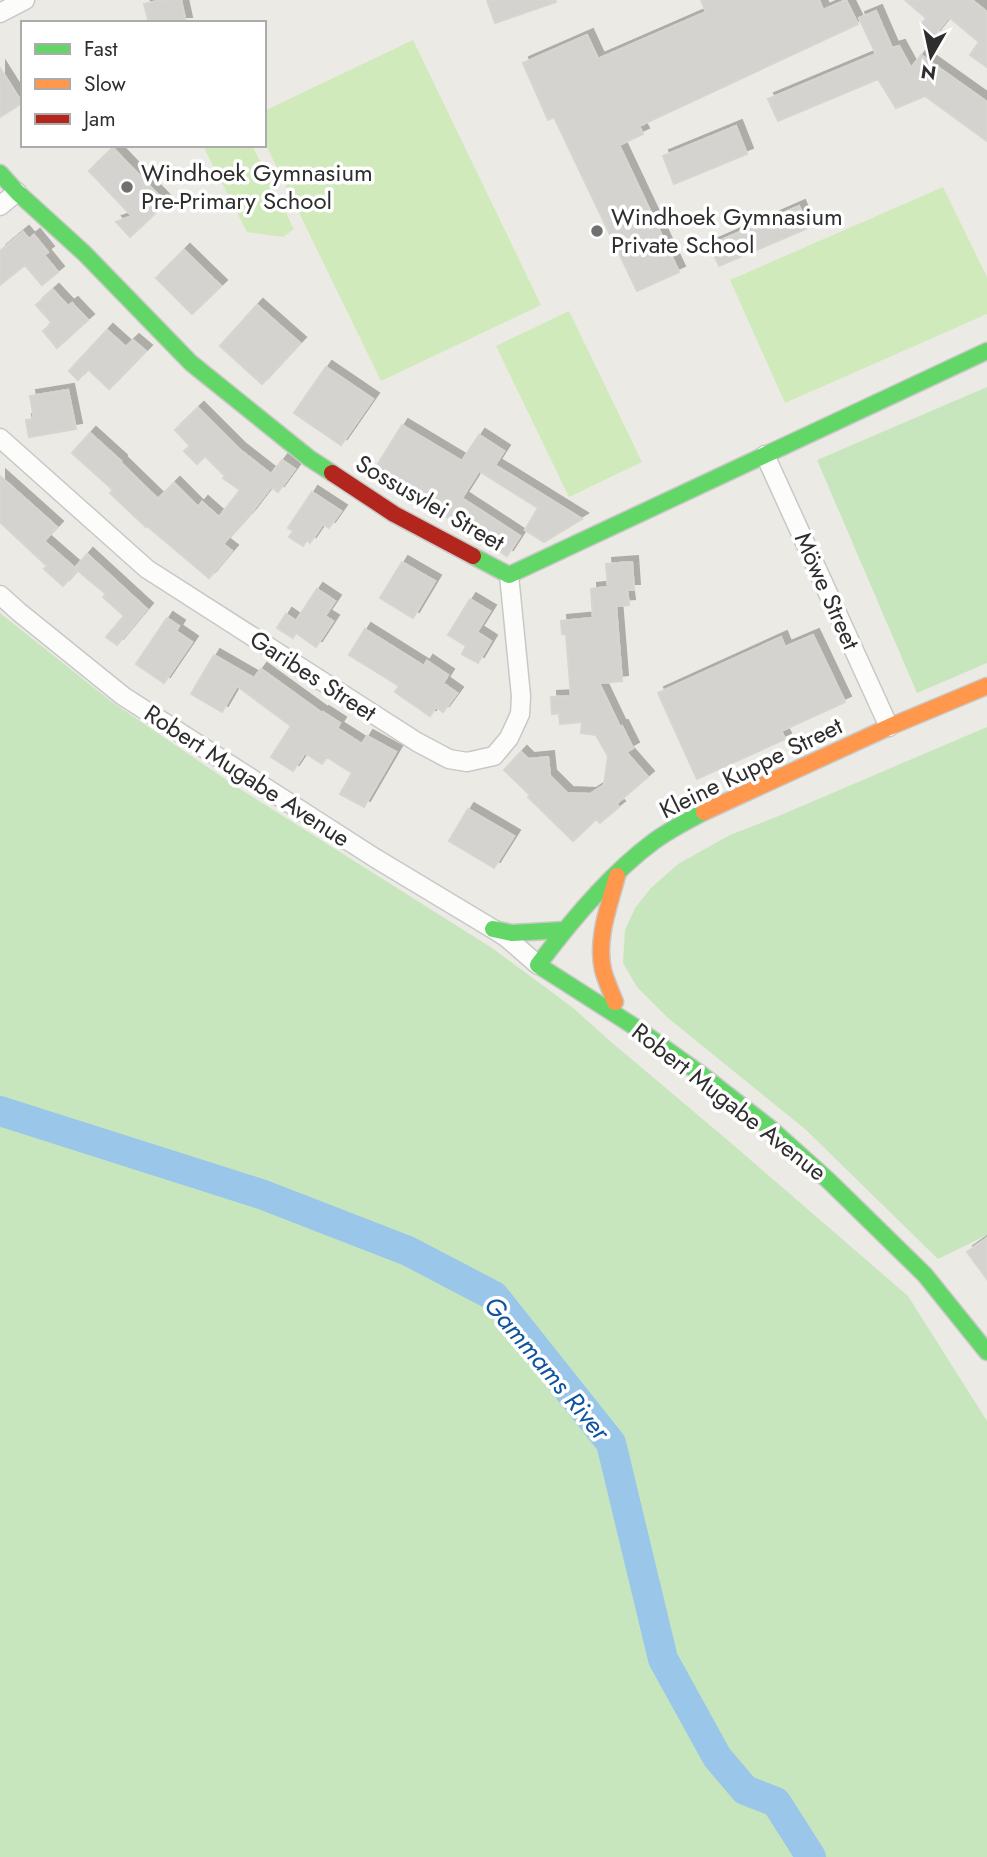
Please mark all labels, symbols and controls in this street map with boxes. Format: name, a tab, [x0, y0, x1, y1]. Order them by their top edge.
legend	[21, 21, 266, 147]
north arrow	[896, 21, 966, 91]
text: Fast	[84, 34, 117, 64]
text: N	[919, 58, 938, 87]
text: Slow	[84, 69, 126, 99]
text: Jam	[81, 104, 116, 134]
place label: Windhoek Gymnasium Pre-Primary School	[141, 155, 373, 218]
marker: Windhoek Gymnasium Pre-Primary School	[119, 179, 135, 195]
place label: Windhoek Gymnasium Private School	[611, 199, 843, 262]
marker: Windhoek Gymnasium Private School	[589, 223, 605, 239]
street label: Sossusvlei Street	[349, 446, 511, 560]
street label: Möwe Street	[786, 527, 869, 655]
street label: Garibes Street	[243, 621, 384, 730]
street label: Robert Mugabe Avenue	[138, 696, 357, 855]
street label: Kleine Kuppe Street	[653, 708, 848, 827]
street label: Robert Mugabe Avenue	[624, 1014, 834, 1189]
water label: Gammams River	[475, 1287, 620, 1450]

